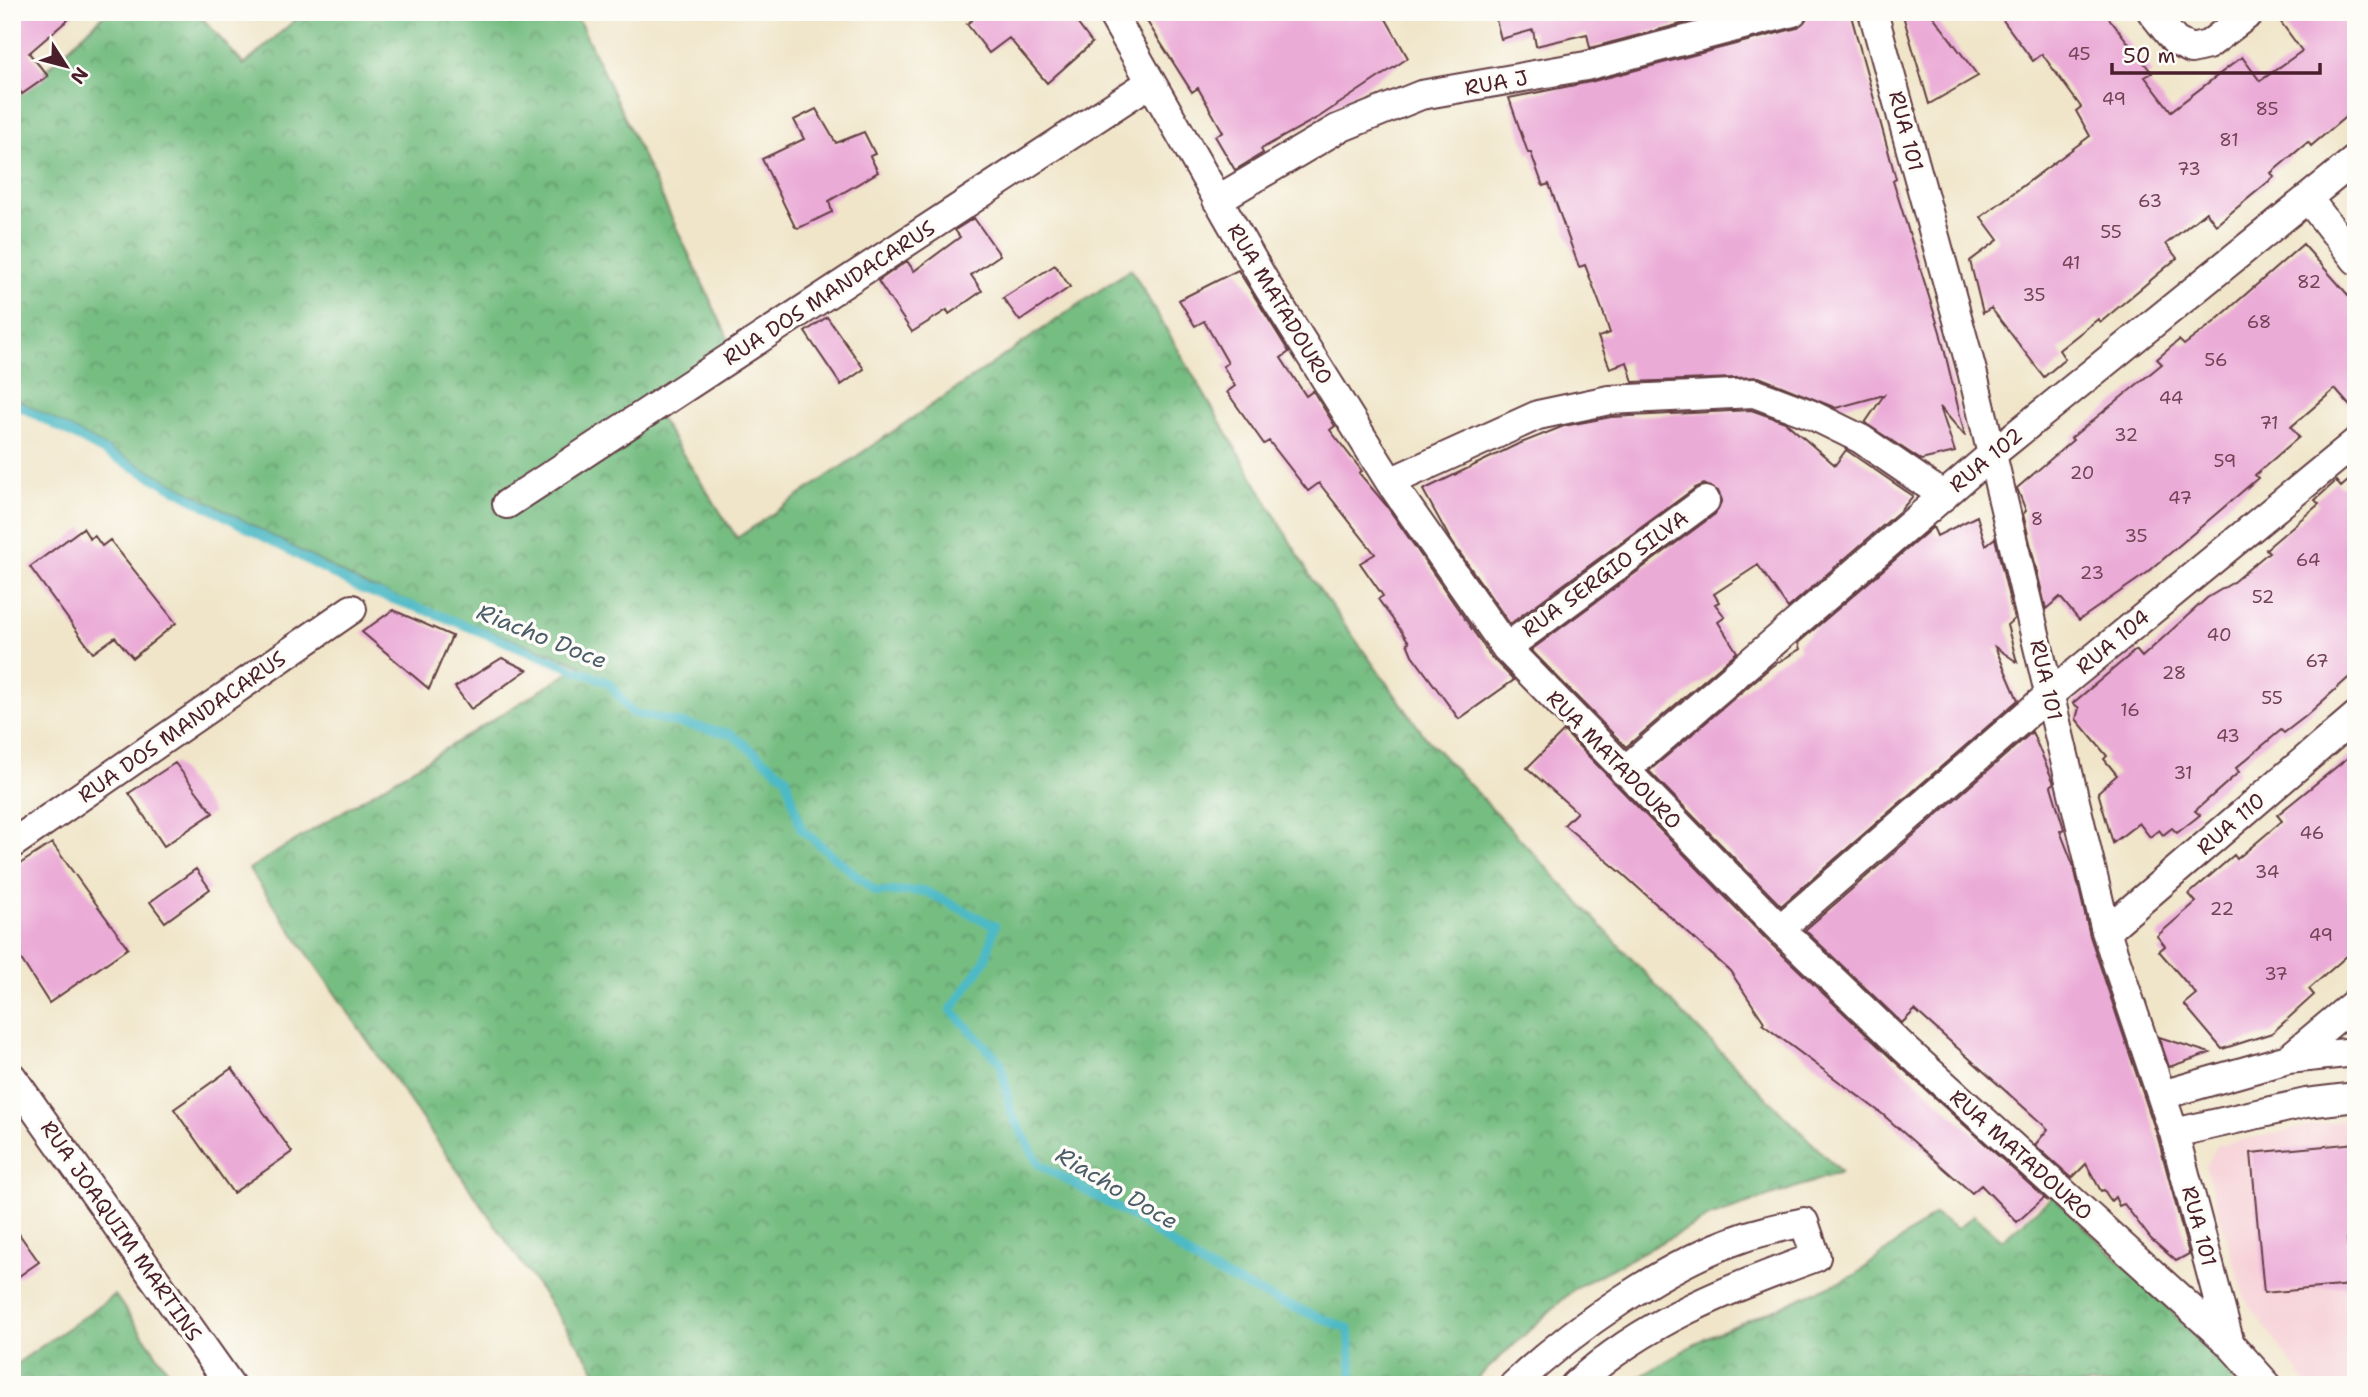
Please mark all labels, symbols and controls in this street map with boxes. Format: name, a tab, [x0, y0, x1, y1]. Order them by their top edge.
north arrow	[32, 32, 102, 102]
scale bar	[2112, 32, 2321, 76]
house number: 45	[2067, 42, 2091, 66]
text: 50 m	[2123, 42, 2176, 70]
text: N	[65, 62, 94, 89]
street label: RUA J	[1462, 64, 1530, 102]
house number: 49	[2102, 87, 2126, 111]
street label: RUA 101	[1882, 88, 1930, 174]
house number: 85	[2255, 97, 2279, 121]
house number: 81	[2219, 128, 2239, 152]
house number: 73	[2177, 157, 2201, 181]
house number: 63	[2138, 189, 2162, 213]
street label: RUA DOS MANDACARUS	[718, 214, 940, 372]
street label: RUA MATADOURO	[1221, 218, 1339, 390]
house number: 55	[2100, 220, 2122, 244]
house number: 41	[2061, 251, 2081, 275]
house number: 82	[2297, 270, 2321, 294]
house number: 35	[2022, 283, 2046, 307]
house number: 68	[2247, 310, 2271, 334]
house number: 56	[2204, 348, 2228, 372]
house number: 44	[2159, 386, 2183, 410]
house number: 71	[2259, 411, 2279, 435]
street label: RUA 102	[1944, 421, 2028, 499]
house number: 32	[2114, 423, 2138, 447]
house number: 59	[2214, 449, 2236, 473]
house number: 20	[2070, 461, 2094, 485]
house number: 47	[2168, 486, 2192, 510]
street label: RUA SERGIO SILVA	[1516, 504, 1694, 644]
house number: 8	[2031, 507, 2043, 531]
house number: 35	[2124, 524, 2148, 548]
house number: 64	[2296, 548, 2320, 572]
house number: 23	[2080, 561, 2104, 585]
house number: 52	[2252, 585, 2274, 609]
water label: Riacho Doce	[473, 596, 611, 676]
street label: RUA 104	[2070, 603, 2156, 681]
house number: 40	[2206, 623, 2232, 647]
street label: RUA 101	[2023, 637, 2069, 723]
street label: RUA DOS MANDACARUS	[73, 645, 291, 809]
house number: 67	[2305, 649, 2329, 673]
house number: 28	[2162, 661, 2186, 685]
street label: RUA MATADOURO	[1540, 684, 1688, 836]
house number: 55	[2261, 686, 2283, 710]
house number: 16	[2120, 698, 2140, 722]
house number: 43	[2216, 724, 2240, 748]
house number: 31	[2173, 761, 2193, 785]
street label: RUA 110	[2191, 787, 2271, 861]
house number: 46	[2300, 821, 2324, 845]
house number: 34	[2255, 860, 2279, 884]
house number: 22	[2210, 897, 2234, 921]
house number: 49	[2309, 923, 2333, 947]
house number: 37	[2264, 962, 2288, 986]
street label: RUA MATADOURO	[1944, 1083, 2098, 1227]
street label: RUA JOAQUIM MARTINS	[34, 1115, 208, 1347]
water label: Riacho Doce	[1050, 1140, 1184, 1236]
street label: RUA 101	[2175, 1183, 2223, 1269]

